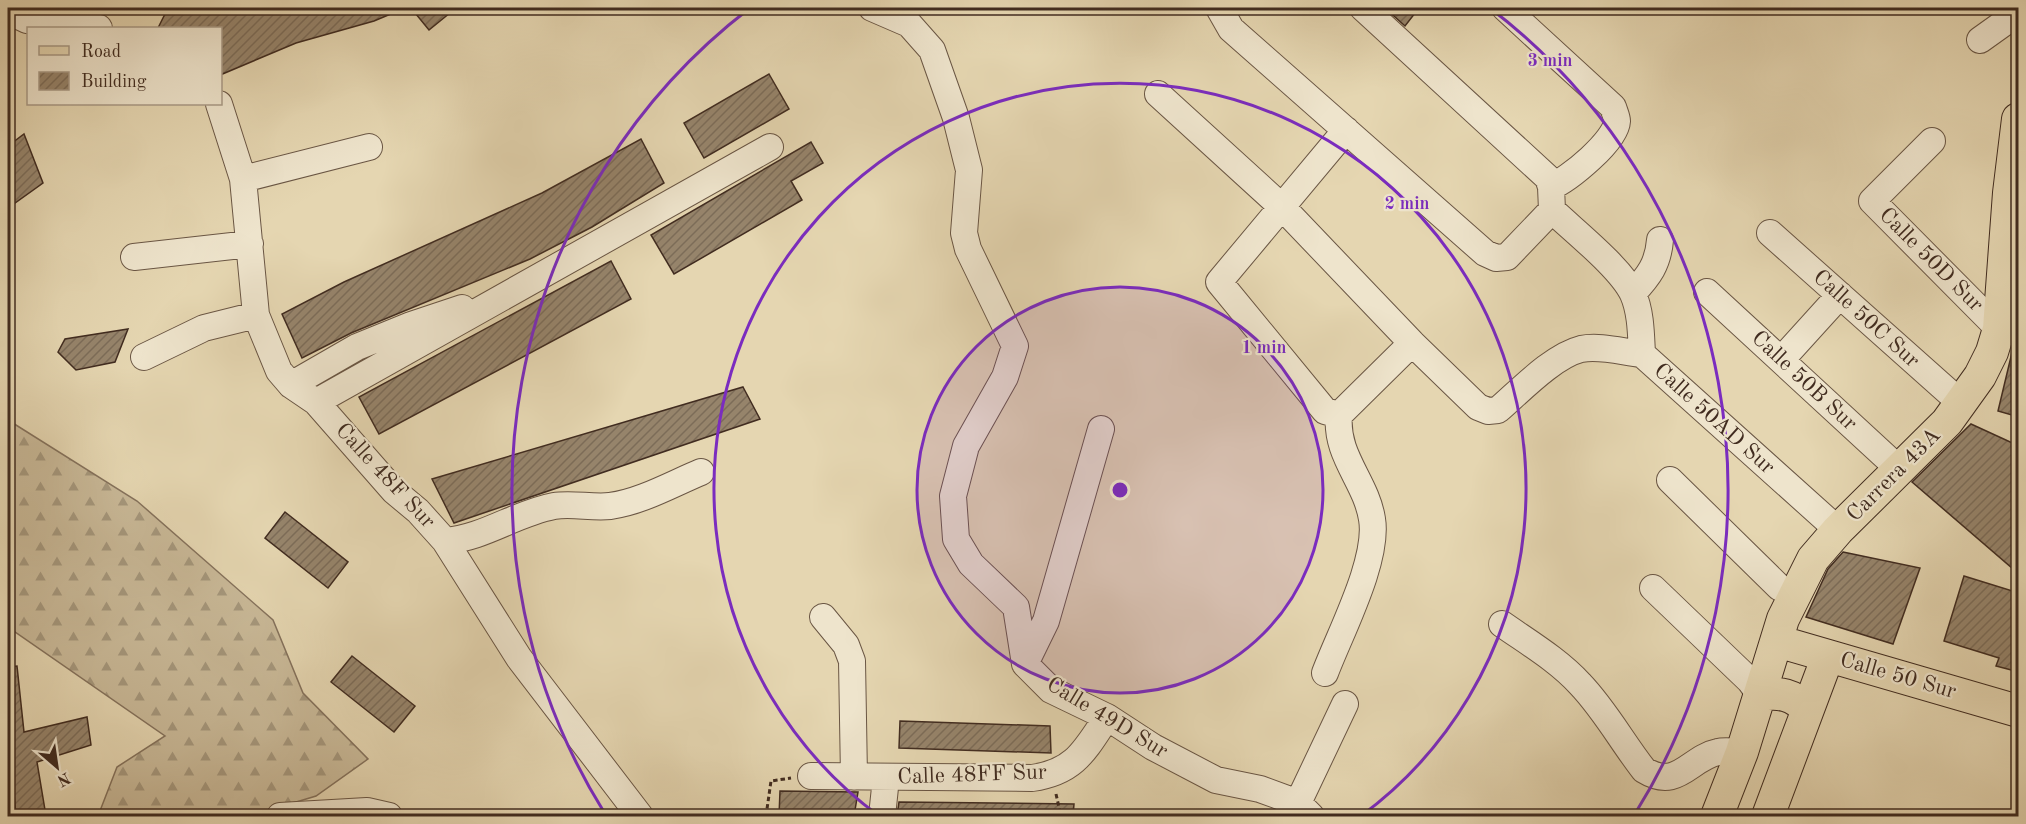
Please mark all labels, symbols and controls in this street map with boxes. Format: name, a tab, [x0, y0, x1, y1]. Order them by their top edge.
legend	[27, 27, 222, 105]
text: Road	[81, 43, 121, 61]
text: 3 min	[1527, 52, 1573, 70]
text: Building	[81, 73, 147, 91]
text: 2 min	[1384, 195, 1430, 213]
street label: Calle 50D Sur	[1875, 204, 1987, 316]
street label: Calle 50C Sur	[1809, 266, 1923, 372]
street label: Calle 50B Sur	[1747, 327, 1861, 435]
text: 1 min	[1241, 339, 1287, 357]
street label: Calle 50AD Sur	[1649, 359, 1779, 479]
street label: Calle 48F Sur	[331, 419, 439, 533]
street label: Carrera 43A	[1843, 424, 1945, 526]
centre of rings	[1110, 480, 1130, 500]
street label: Calle 50 Sur	[1837, 649, 1959, 703]
street label: Calle 49D Sur	[1043, 673, 1171, 763]
north arrow	[27, 737, 87, 797]
street label: Calle 48FF Sur	[897, 761, 1047, 789]
text: N	[53, 768, 73, 789]

